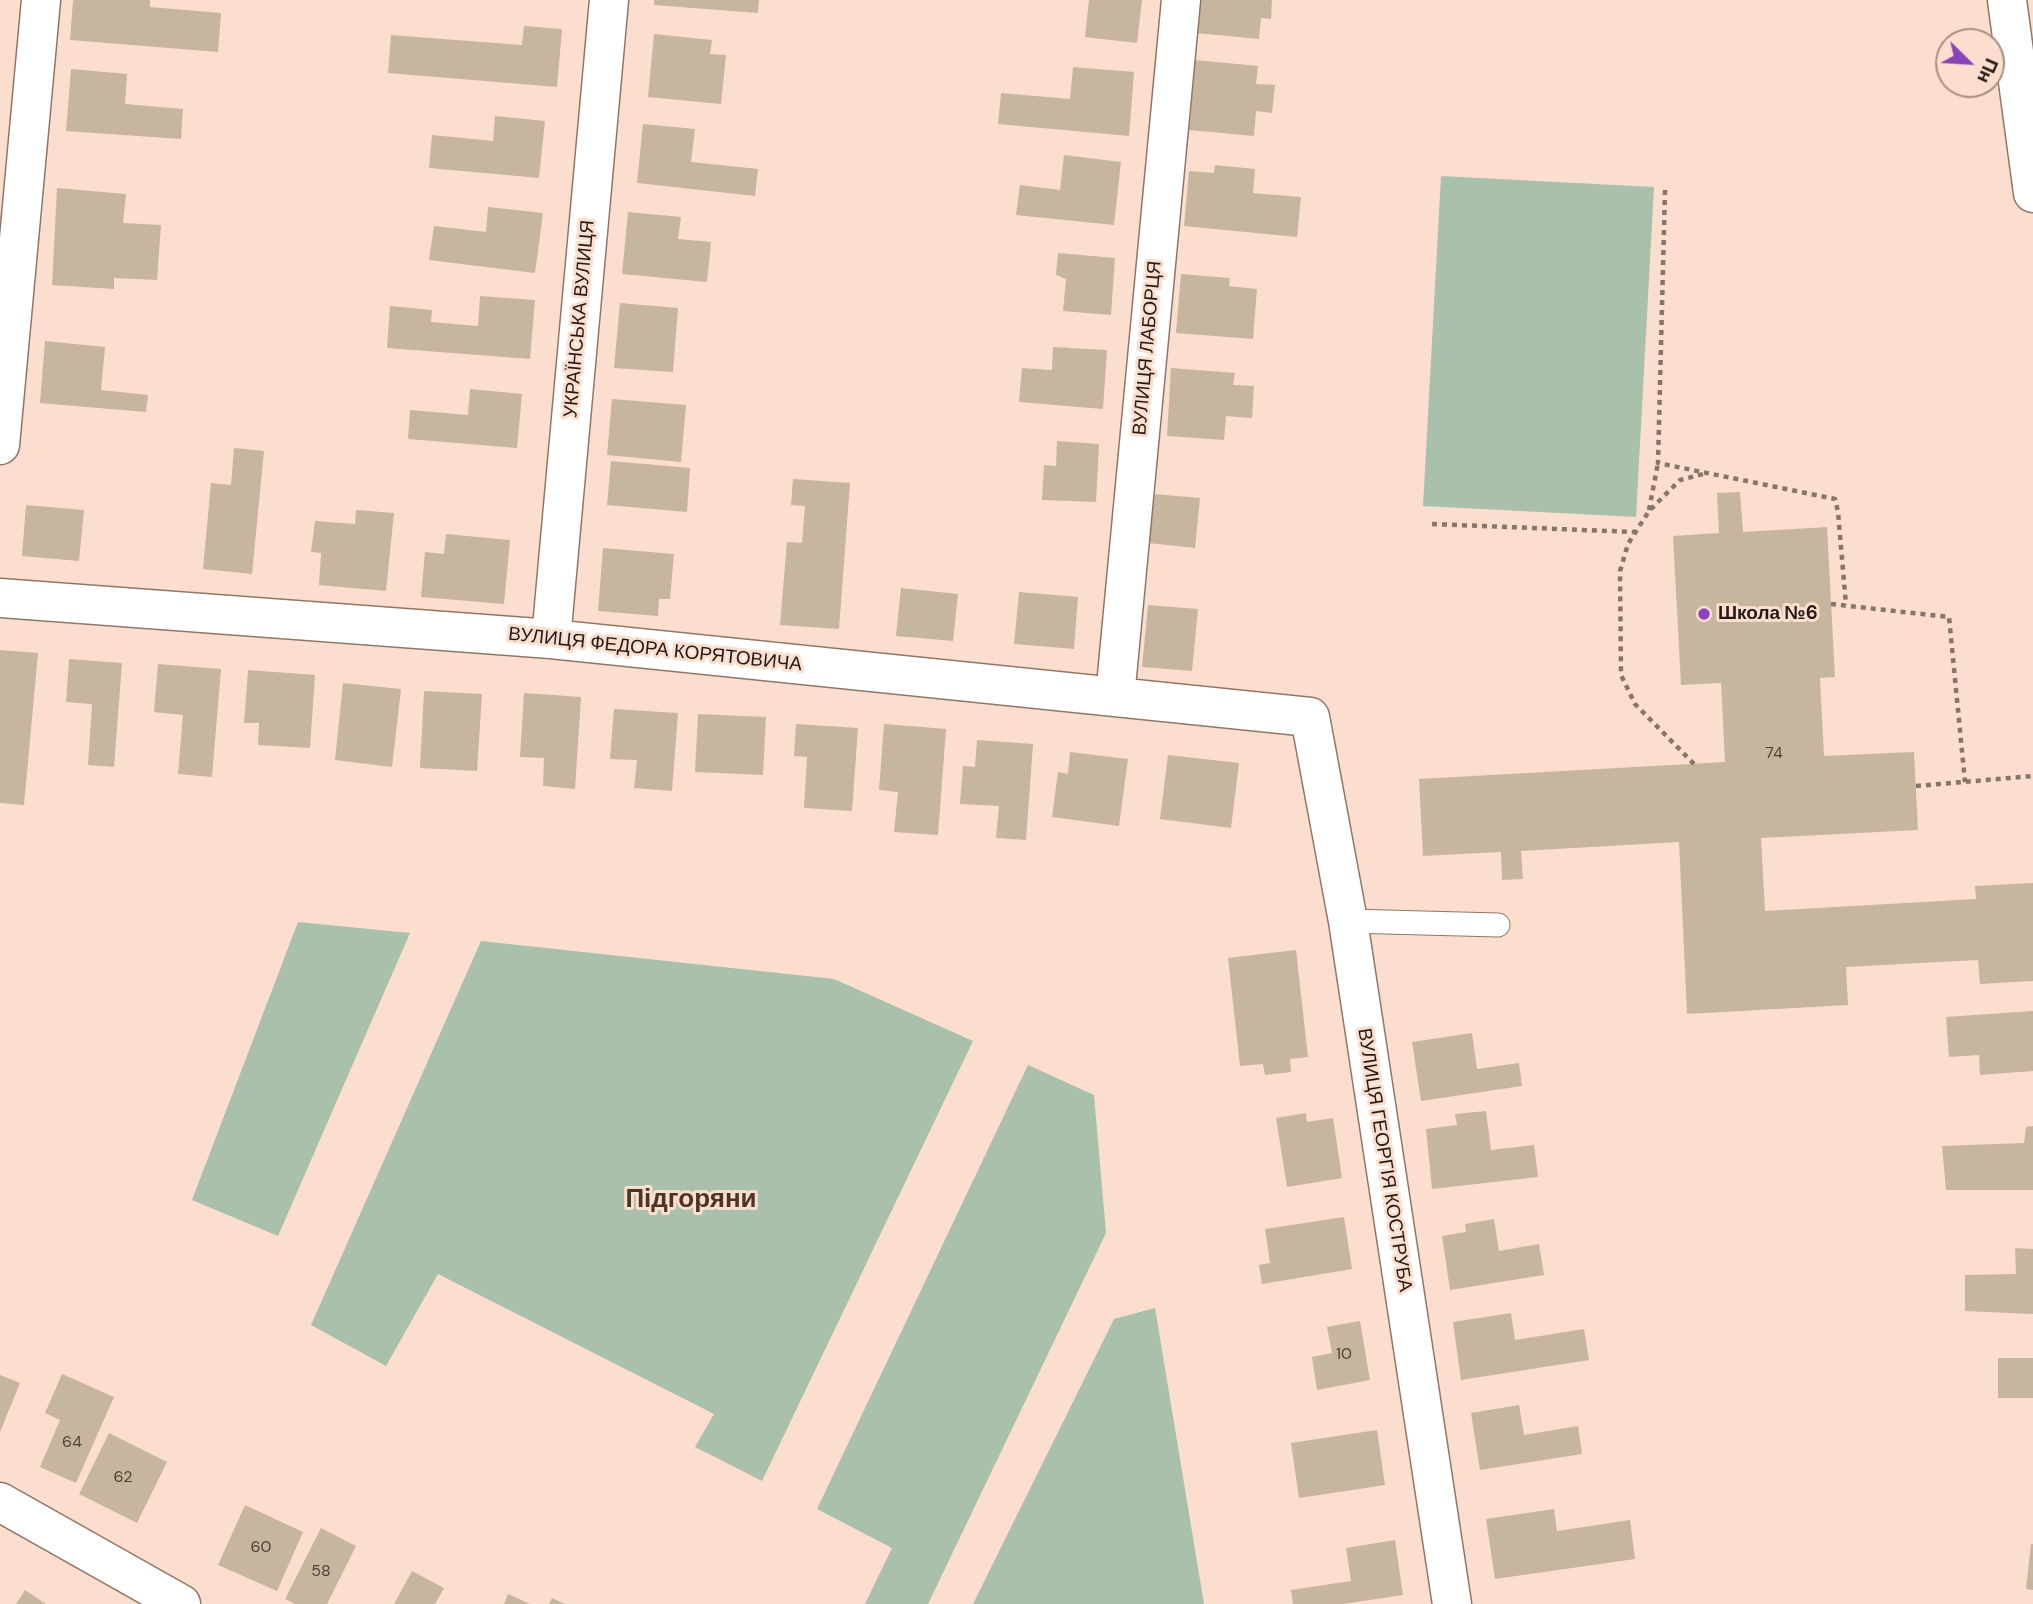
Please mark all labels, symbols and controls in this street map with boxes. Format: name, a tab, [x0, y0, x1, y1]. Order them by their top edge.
north arrow	[1935, 28, 2005, 98]
text: Пн	[1971, 54, 2004, 87]
street label: УКРАЇНСЬКА ВУЛИЦЯ	[560, 219, 600, 419]
street label: ВУЛИЦЯ ЛАБОРЦЯ	[1129, 260, 1167, 436]
place label: Школа №6	[1718, 603, 1818, 625]
marker: Школа №6	[1696, 606, 1712, 622]
street label: ВУЛИЦЯ ФЕДОРА КОРЯТОВИЧА	[507, 623, 803, 677]
house number: 74	[1765, 744, 1783, 764]
street label: ВУЛИЦЯ ГЕОРГІЯ КОСТРУБА	[1352, 1027, 1416, 1293]
district label: Підгоряни	[625, 1184, 757, 1216]
house number: 10	[1336, 1345, 1352, 1365]
house number: 64	[62, 1433, 82, 1453]
house number: 62	[114, 1468, 132, 1488]
house number: 60	[251, 1538, 271, 1558]
house number: 58	[311, 1562, 331, 1582]

